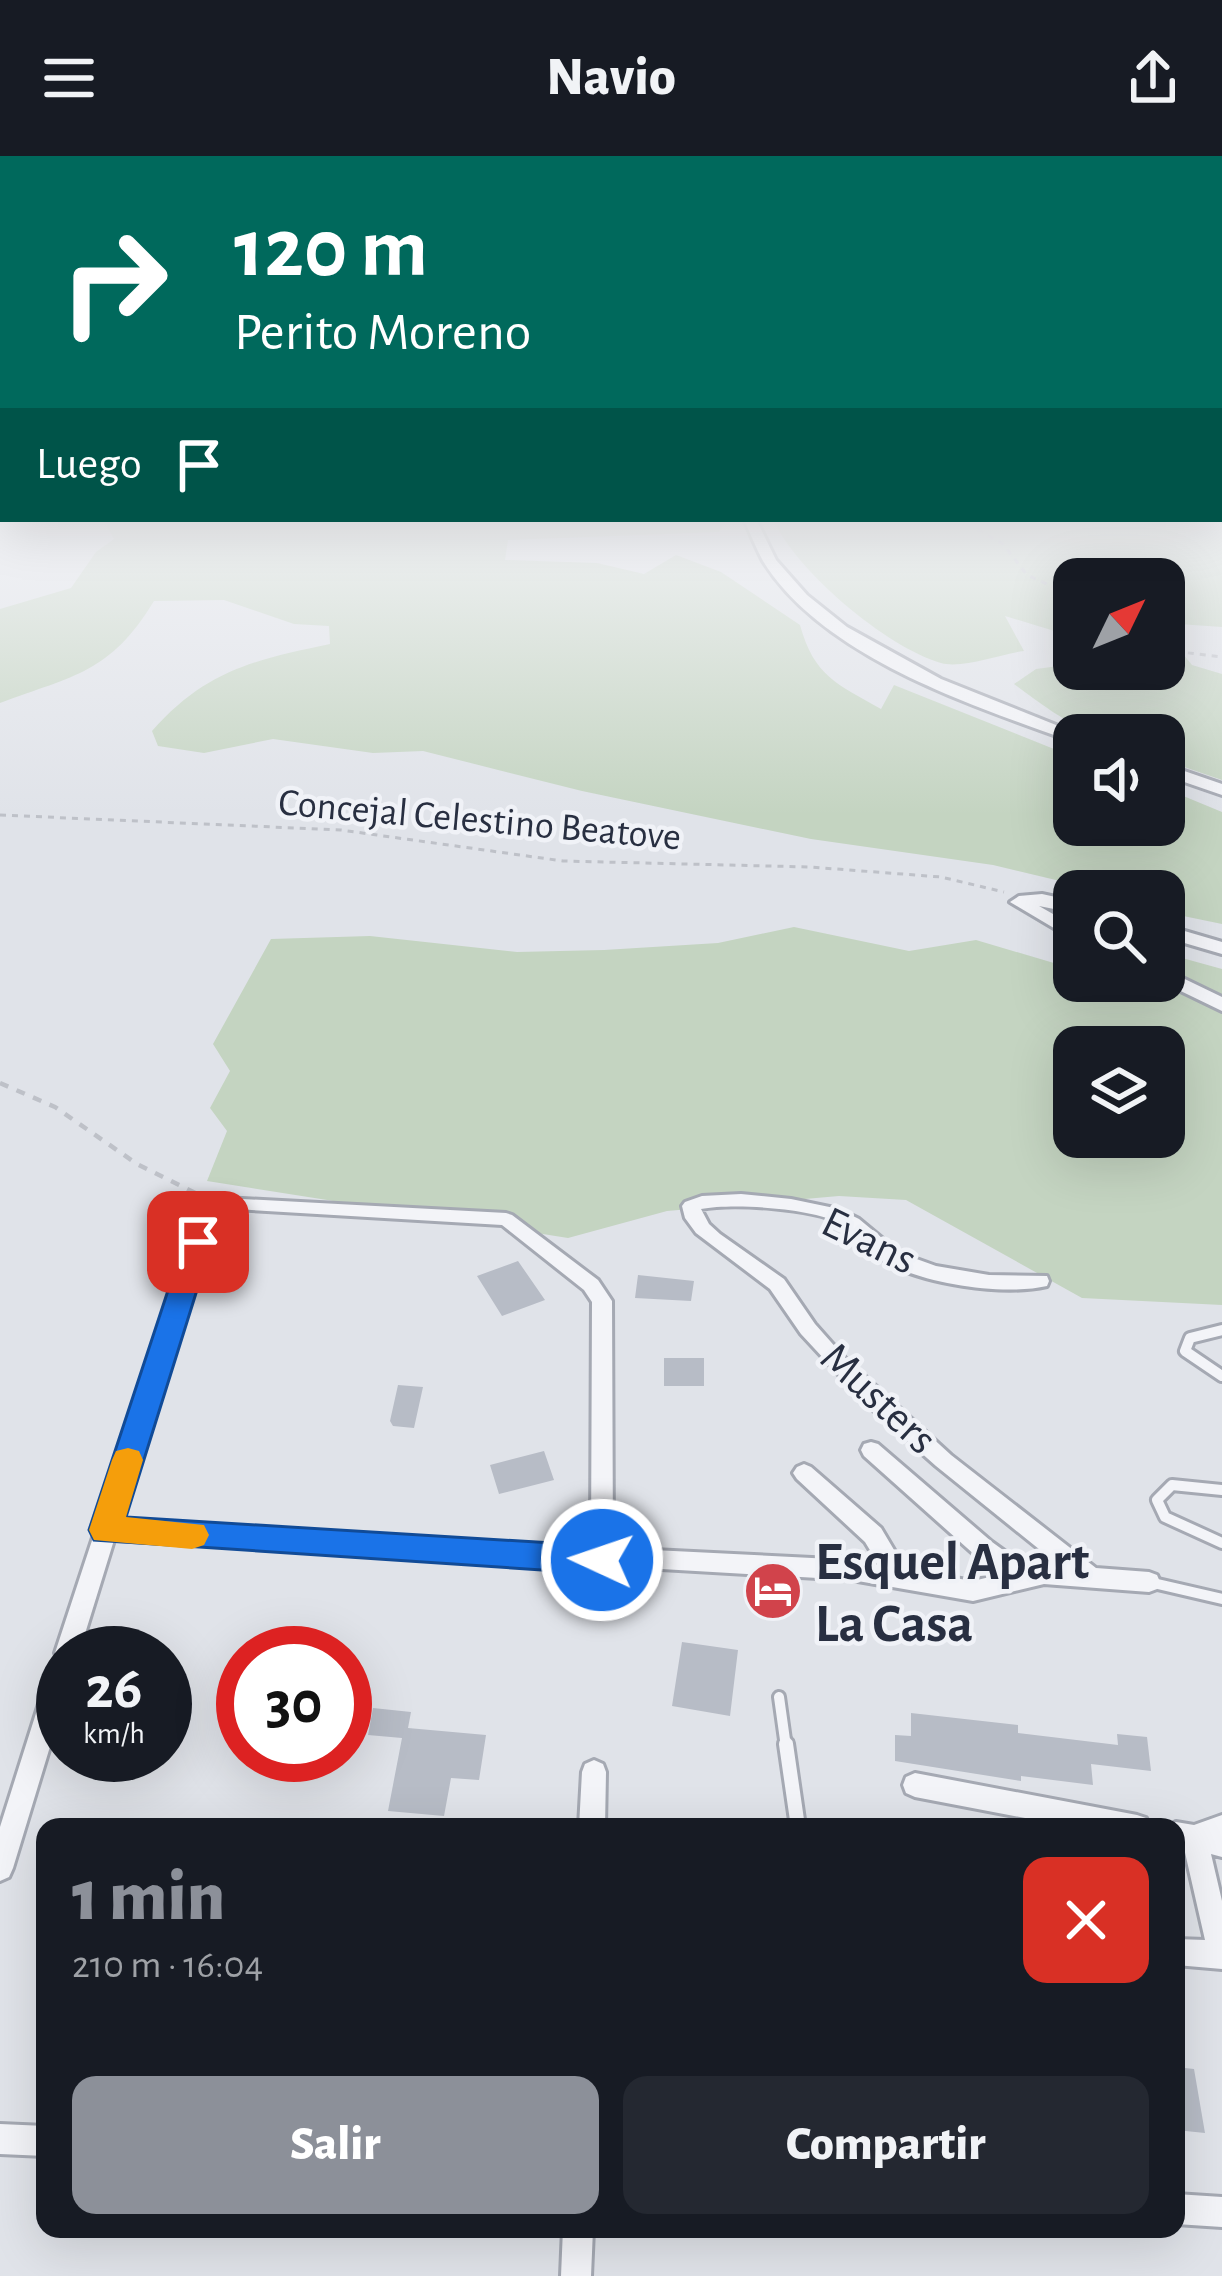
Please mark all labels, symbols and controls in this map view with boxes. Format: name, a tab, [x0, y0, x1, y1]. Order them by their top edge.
icon: menu	[36, 45, 102, 111]
icon: share	[1120, 45, 1186, 111]
text: Navio	[546, 51, 676, 105]
icon: right	[36, 204, 192, 360]
text: 120 m	[234, 208, 428, 292]
text: Perito Moreno	[234, 306, 531, 360]
icon: arrive	[166, 432, 232, 498]
text: Luego	[36, 442, 142, 487]
north arrow	[1053, 558, 1185, 690]
map controls	[1053, 558, 1185, 1158]
button: sound	[1053, 714, 1185, 846]
street label: Concejal Celestino Beatove	[277, 783, 683, 858]
button: search	[1053, 870, 1185, 1002]
button: layers	[1053, 1026, 1185, 1158]
pin	[147, 1191, 249, 1293]
street label: Evans	[815, 1199, 923, 1283]
icon: arrive	[165, 1209, 231, 1275]
street label: Musters	[812, 1335, 945, 1463]
position arrow	[539, 1497, 665, 1623]
place label: Esquel Apart La Casa	[815, 1536, 1089, 1652]
hotel icon: Esquel Apart La Casa	[742, 1560, 804, 1622]
speed limit sign: 30	[216, 1626, 372, 1782]
text: 26	[85, 1659, 143, 1719]
text: km/h	[83, 1719, 145, 1749]
button: close	[1023, 1857, 1149, 1983]
text: 1 min	[72, 1861, 225, 1933]
text: 210 m · 16:04	[72, 1946, 263, 1985]
button: Salir	[72, 2076, 599, 2214]
button: Compartir	[623, 2076, 1149, 2214]

